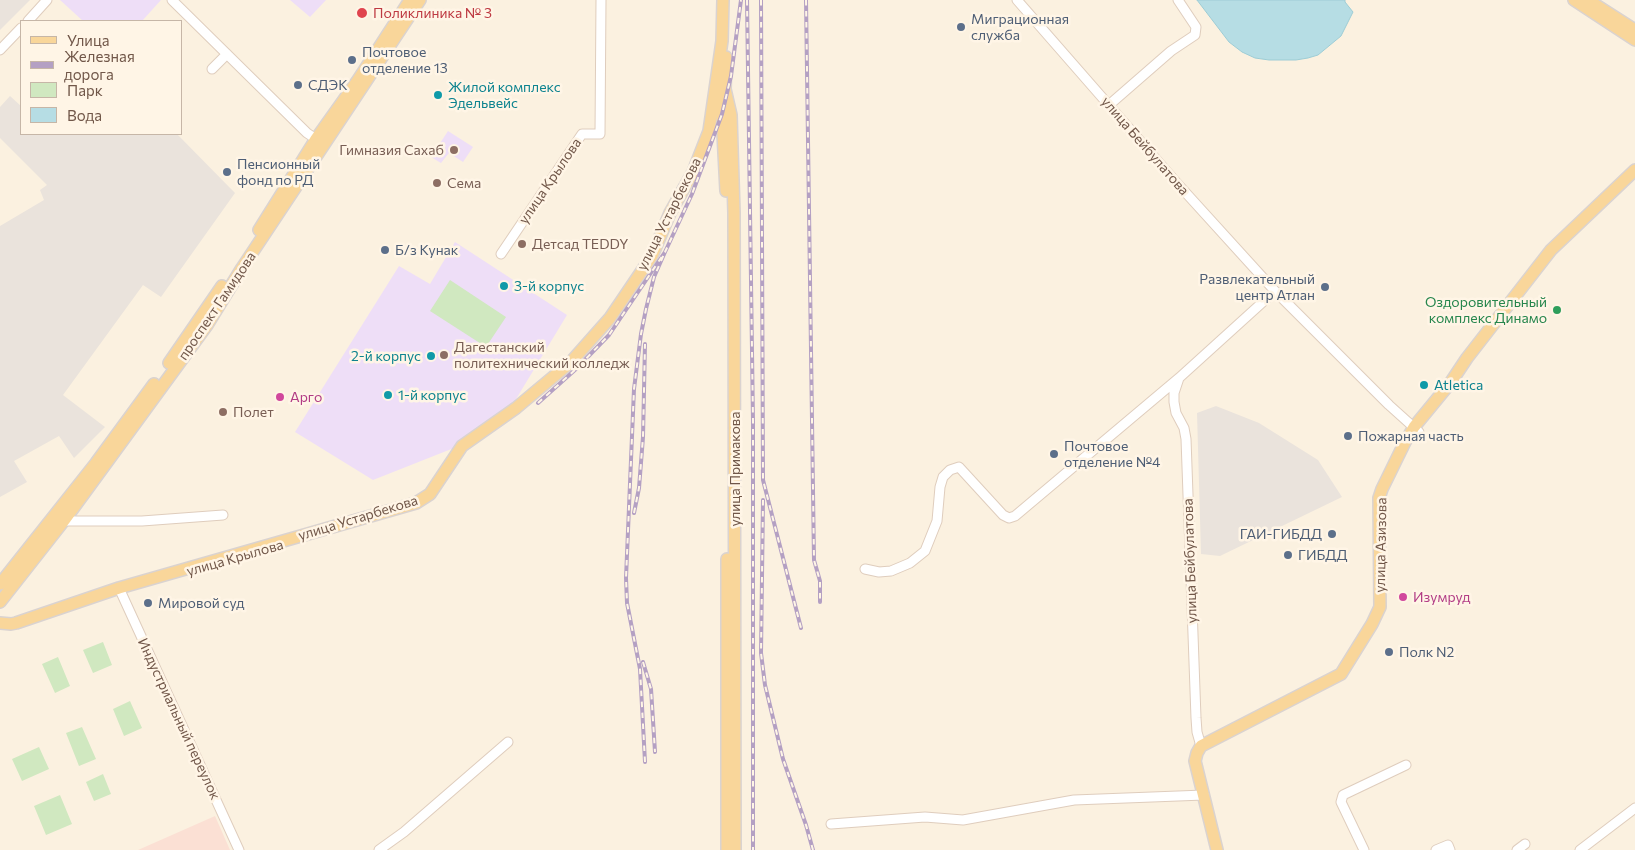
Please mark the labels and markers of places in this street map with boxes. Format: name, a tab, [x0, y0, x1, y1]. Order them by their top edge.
place label: Поликлиника № 3	[373, 5, 492, 21]
marker: Поликлиника № 3	[355, 6, 369, 20]
place label: Миграционная служба	[971, 11, 1069, 44]
marker: Миграционная служба	[955, 21, 967, 33]
place label: Почтовое отделение 13	[362, 44, 448, 76]
marker: Почтовое отделение 13	[346, 54, 358, 66]
place label: СДЭК	[308, 77, 348, 93]
marker: СДЭК	[292, 79, 304, 91]
place label: Жилой комплекс Эдельвейс	[448, 79, 561, 111]
marker: Жилой комплекс Эдельвейс	[432, 89, 444, 101]
place label: Гимназия Сахаб	[339, 142, 444, 158]
marker: Гимназия Сахаб	[448, 144, 460, 156]
place label: Пенсионный фонд по РД	[237, 156, 320, 188]
marker: Пенсионный фонд по РД	[221, 166, 233, 178]
place label: Сема	[447, 175, 481, 191]
marker: Сема	[431, 177, 443, 189]
place label: Детсад TEDDY	[532, 236, 628, 252]
marker: Детсад TEDDY	[516, 238, 528, 250]
place label: Б/з Кунак	[395, 242, 458, 258]
marker: Б/з Кунак	[379, 244, 391, 256]
place label: Развлекательный центр Атлан	[1199, 271, 1315, 304]
place label: 3-й корпус	[514, 278, 584, 294]
marker: 3-й корпус	[498, 280, 510, 292]
marker: Развлекательный центр Атлан	[1319, 281, 1331, 293]
place label: Оздоровительный комплекс Динамо	[1425, 294, 1547, 326]
marker: Оздоровительный комплекс Динамо	[1551, 304, 1563, 316]
place label: Дагестанский политехнический колледж	[454, 339, 630, 372]
place label: 2-й корпус	[351, 348, 421, 364]
marker: Дагестанский политехнический колледж	[438, 349, 450, 361]
marker: 2-й корпус	[425, 350, 437, 362]
place label: Atletica	[1434, 377, 1483, 393]
marker: Atletica	[1418, 379, 1430, 391]
place label: 1-й корпус	[398, 387, 466, 403]
place label: Арго	[290, 389, 322, 405]
marker: 1-й корпус	[382, 389, 394, 401]
marker: Арго	[274, 391, 286, 403]
place label: Полет	[233, 404, 274, 420]
marker: Полет	[217, 406, 229, 418]
place label: Пожарная часть	[1358, 428, 1464, 444]
marker: Пожарная часть	[1342, 430, 1354, 442]
place label: Почтовое отделение №4	[1064, 438, 1160, 471]
marker: Почтовое отделение №4	[1048, 448, 1060, 460]
place label: ГАИ-ГИБДД	[1240, 526, 1322, 542]
marker: ГАИ-ГИБДД	[1326, 528, 1338, 540]
place label: ГИБДД	[1298, 547, 1347, 563]
marker: ГИБДД	[1282, 549, 1294, 561]
place label: Изумруд	[1413, 589, 1470, 605]
marker: Изумруд	[1397, 591, 1409, 603]
place label: Мировой суд	[158, 595, 244, 611]
marker: Мировой суд	[142, 597, 154, 609]
place label: Полк N2	[1399, 644, 1454, 660]
marker: Полк N2	[1383, 646, 1395, 658]

